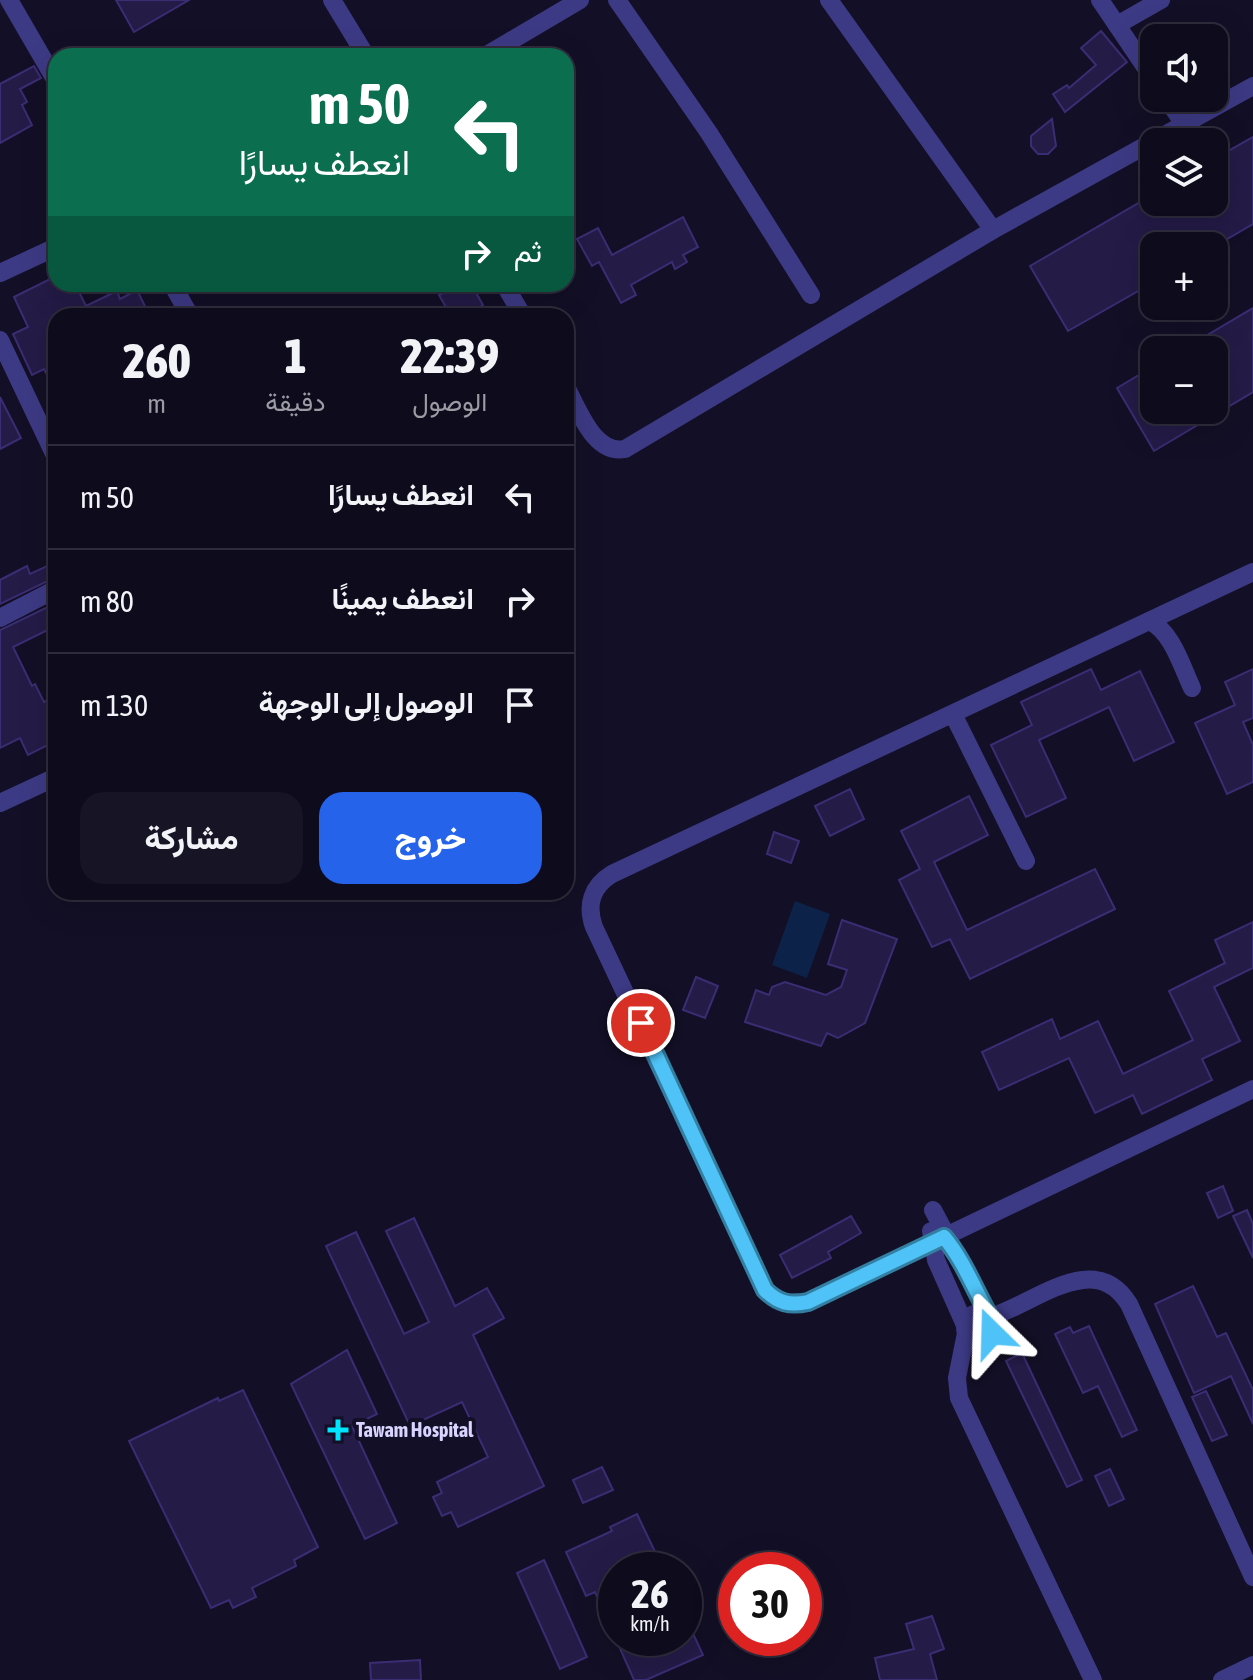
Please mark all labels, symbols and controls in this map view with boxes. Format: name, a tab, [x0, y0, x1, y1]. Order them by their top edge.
map controls	[1140, 24, 1228, 424]
button: sound	[1140, 24, 1228, 112]
text: 50 m	[309, 72, 410, 136]
icon: left	[438, 80, 542, 184]
button: layers	[1140, 128, 1228, 216]
text: انعطف يسارًا	[239, 141, 410, 183]
icon: right	[454, 232, 498, 276]
button: +	[1140, 232, 1228, 320]
text: ثم	[514, 234, 542, 268]
text: 1	[284, 328, 307, 383]
text: 22:39	[400, 328, 499, 383]
text: 260	[123, 333, 191, 388]
button: −	[1140, 336, 1228, 424]
text: دقيقة	[265, 387, 326, 417]
text: الوصول	[412, 387, 487, 417]
text: m	[147, 389, 166, 419]
icon: left	[498, 475, 542, 519]
text: انعطف يسارًا	[328, 477, 474, 511]
text: 50 m	[80, 480, 134, 514]
icon: right	[498, 579, 542, 623]
text: انعطف يمينًا	[332, 581, 474, 615]
text: 80 m	[80, 584, 134, 618]
icon: arrive	[498, 683, 542, 727]
text: الوصول إلى الوجهة	[258, 685, 474, 719]
text: 130 m	[80, 688, 148, 722]
button: مشاركة	[80, 792, 303, 884]
button: خروج	[319, 792, 542, 884]
pin	[607, 989, 675, 1057]
icon: arrive	[619, 1001, 663, 1045]
position arrow	[950, 1291, 1034, 1375]
place label: Tawam Hospital	[356, 1418, 474, 1441]
marker: Tawam Hospital	[327, 1419, 349, 1441]
speed limit sign: 30	[718, 1552, 822, 1656]
text: 26	[631, 1571, 669, 1616]
text: km/h	[630, 1612, 670, 1635]

